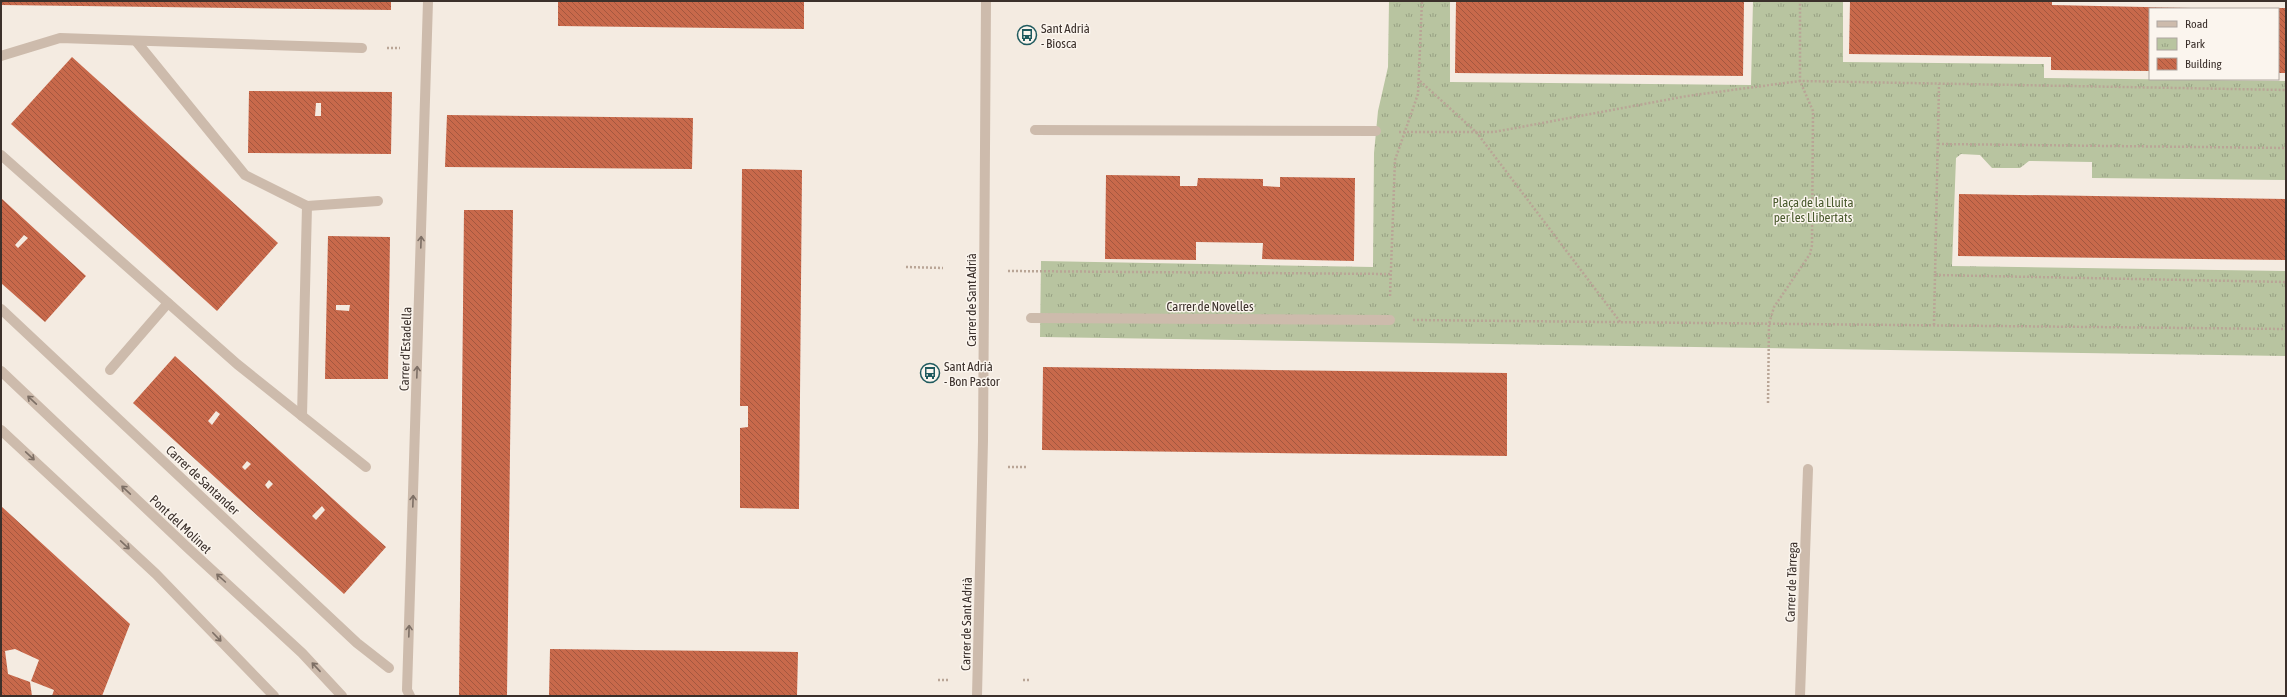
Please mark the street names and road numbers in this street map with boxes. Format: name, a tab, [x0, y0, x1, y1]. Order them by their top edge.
street label: Carrer de Sant Adrià	[964, 253, 979, 347]
street label: Carrer de Novelles	[1167, 299, 1254, 314]
street label: Carrer d'Estadella	[397, 307, 414, 391]
street label: Carrer de Santander	[163, 443, 243, 518]
street label: Pont del Molinet	[147, 492, 215, 557]
street label: Carrer de Tàrrega	[1783, 541, 1800, 623]
street label: Carrer de Sant Adrià	[958, 577, 975, 671]

